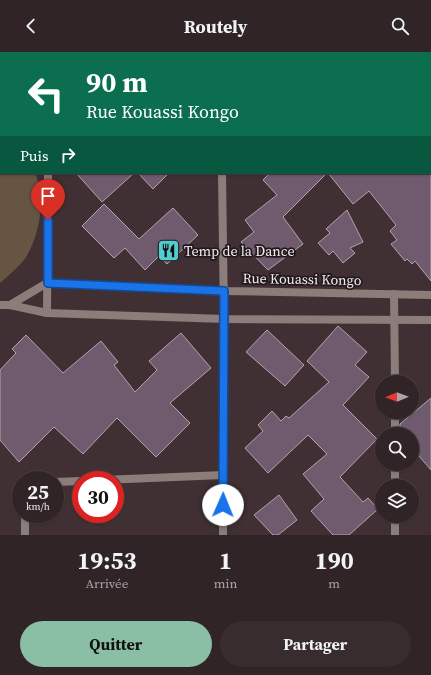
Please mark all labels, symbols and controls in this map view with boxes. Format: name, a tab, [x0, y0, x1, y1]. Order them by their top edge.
text: Routely	[184, 14, 247, 39]
icon: back	[20, 15, 42, 37]
icon: search	[389, 15, 411, 37]
text: 90 m	[86, 63, 148, 101]
icon: left	[20, 68, 72, 120]
text: Rue Kouassi Kongo	[86, 99, 239, 124]
icon: right	[57, 144, 79, 166]
text: Puis	[20, 145, 49, 166]
pin	[31, 179, 65, 220]
icon: arrive	[37, 185, 59, 207]
restaurant icon: Temp de la Dance	[156, 238, 182, 264]
place label: Temp de la Dance	[184, 241, 295, 261]
street label: Rue Kouassi Kongo	[242, 268, 362, 290]
north arrow	[375, 375, 419, 419]
map controls	[375, 375, 419, 523]
button: search	[375, 427, 419, 471]
speed limit sign: 30	[72, 471, 124, 523]
text: 25	[27, 478, 49, 506]
button: layers	[375, 479, 419, 523]
position arrow	[202, 484, 244, 526]
text: km/h	[26, 500, 50, 513]
text: 19:53	[77, 544, 137, 577]
text: 1	[219, 544, 232, 577]
text: 190	[315, 544, 354, 577]
text: Arrivée	[85, 575, 128, 592]
text: min	[214, 575, 237, 592]
text: m	[328, 575, 340, 592]
button: Quitter	[20, 621, 212, 667]
button: Partager	[220, 621, 411, 667]

